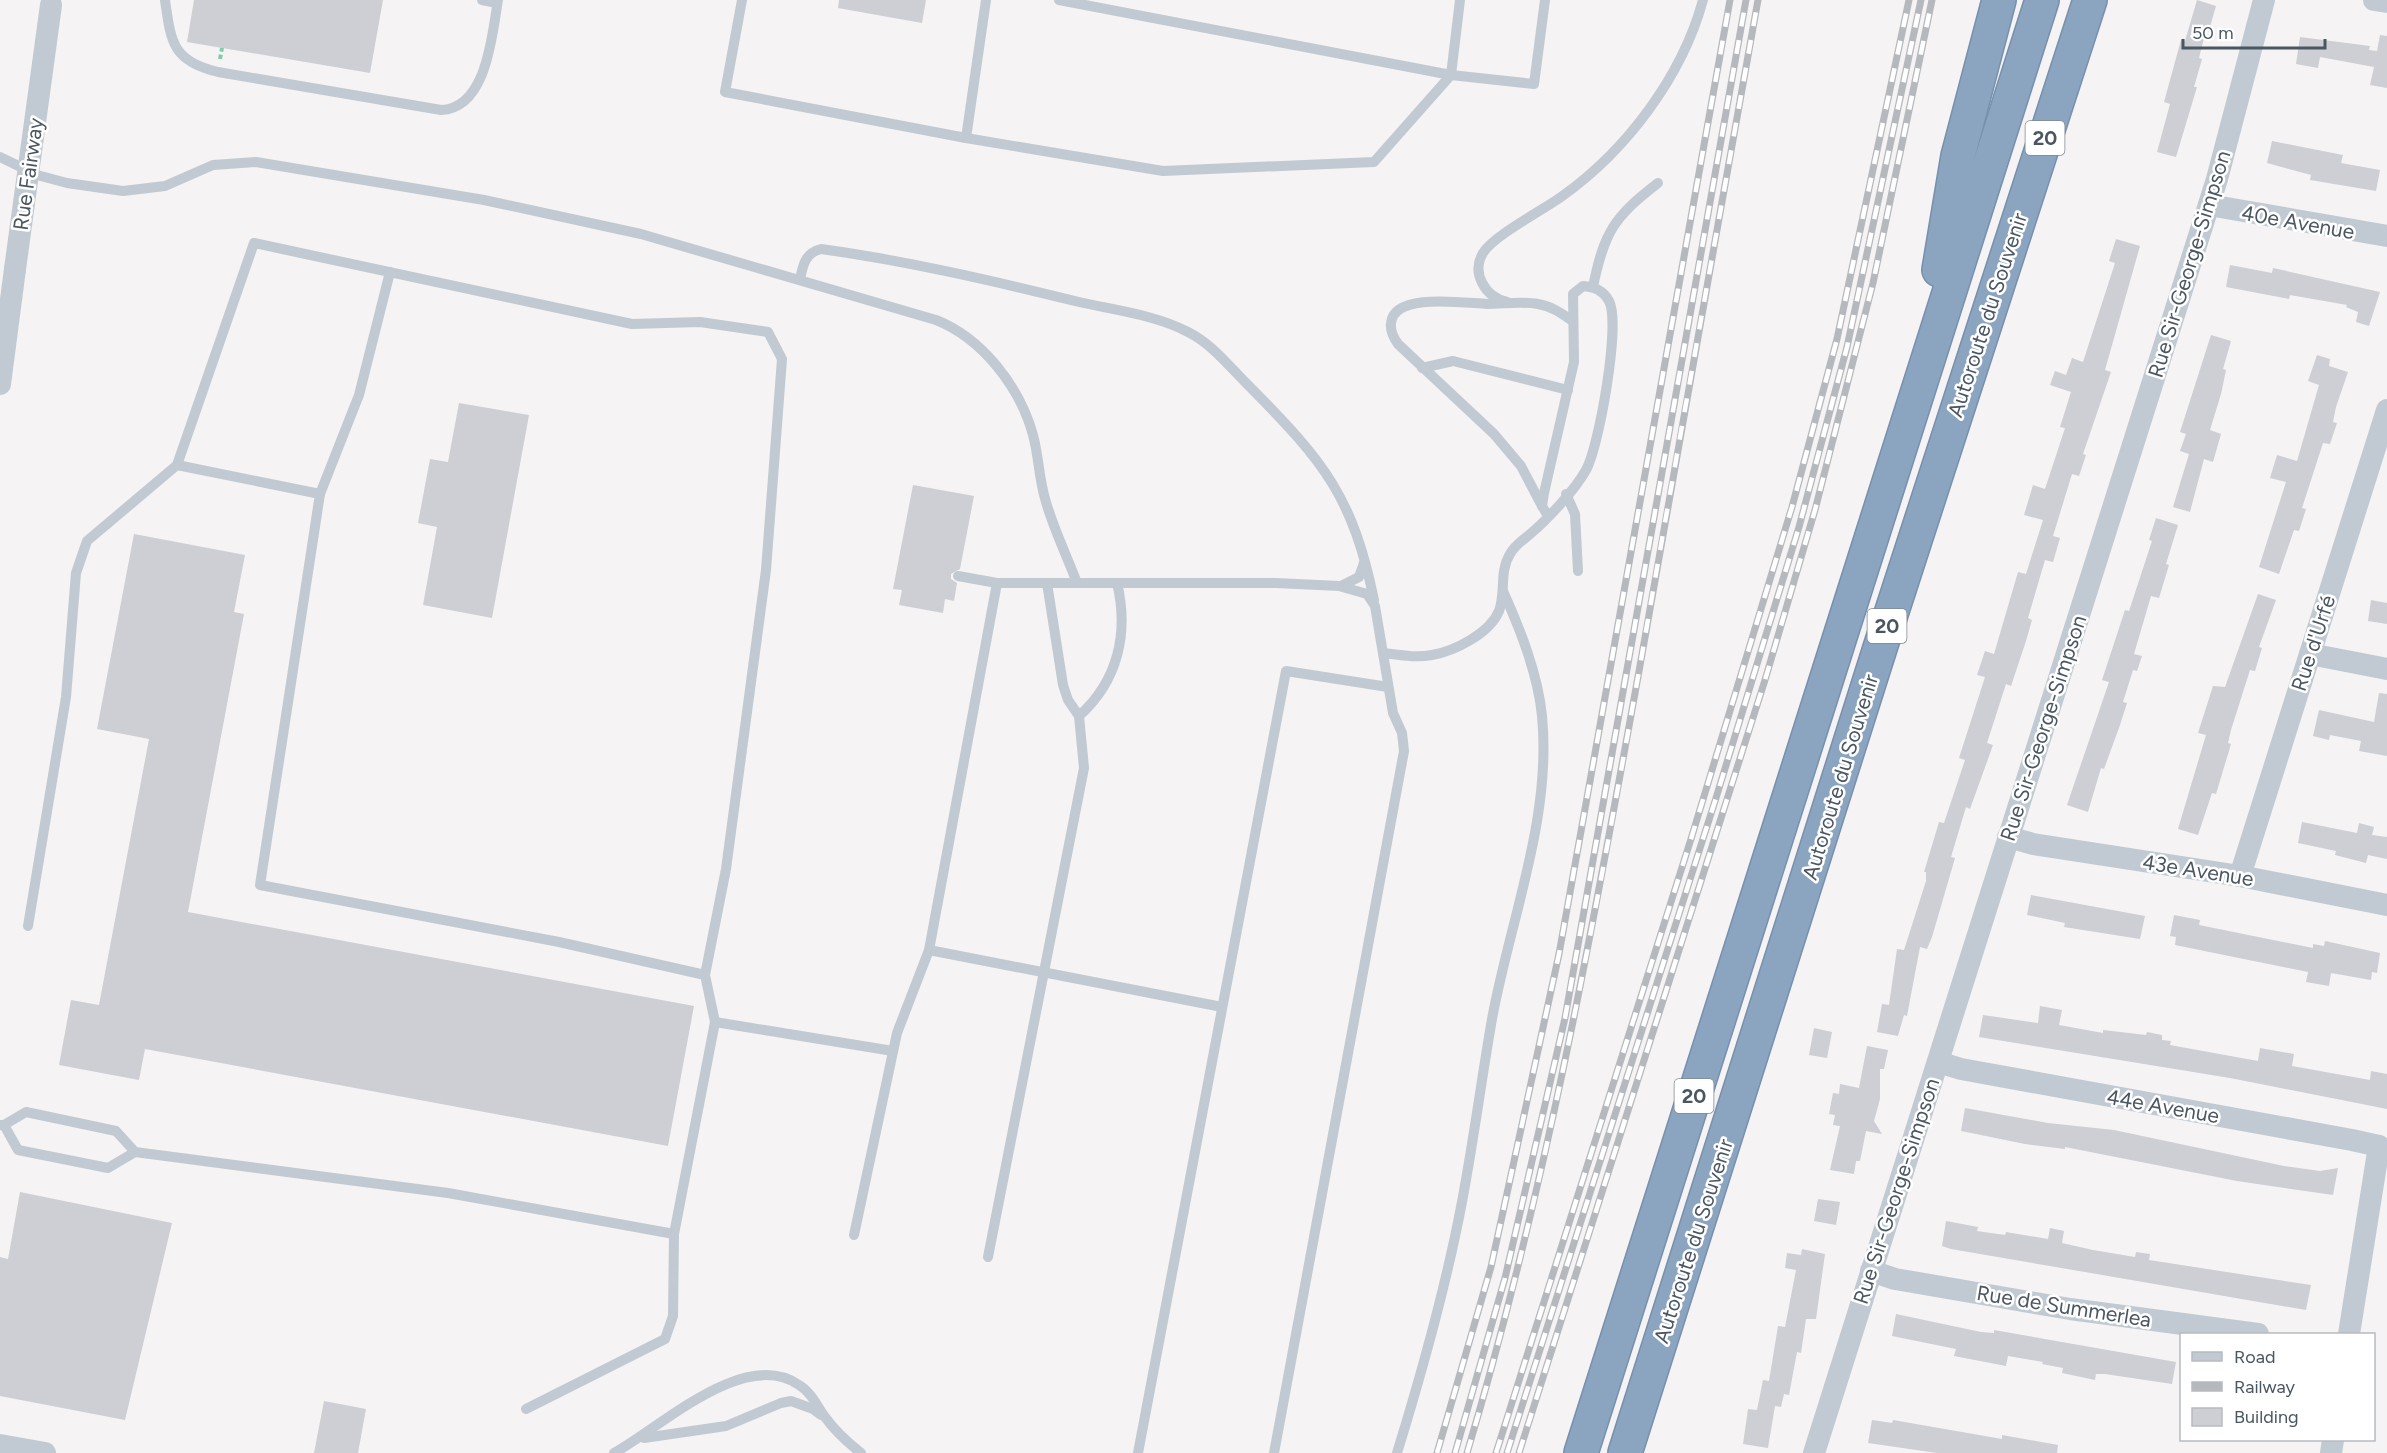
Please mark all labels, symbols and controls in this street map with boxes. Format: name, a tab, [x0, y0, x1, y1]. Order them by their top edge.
scale bar	[2183, 12, 2326, 50]
text: 50 m	[2192, 22, 2234, 44]
street label: Rue Fairway	[8, 116, 48, 232]
road number: 20	[2026, 121, 2064, 155]
street label: Rue Sir-George-Simpson	[2143, 147, 2235, 381]
street label: 40e Avenue	[2240, 200, 2356, 244]
street label: Autoroute du Souvenir	[1942, 210, 2032, 420]
street label: Rue d'Urfé	[2286, 592, 2340, 694]
road number: 20	[1868, 609, 1906, 643]
street label: Rue Sir-George-Simpson	[1995, 612, 2091, 844]
street label: Autoroute du Souvenir	[1797, 671, 1883, 883]
street label: 43e Avenue	[2141, 849, 2255, 891]
street label: Rue Sir-George-Simpson	[1848, 1075, 1944, 1307]
road number: 20	[1674, 1079, 1714, 1113]
street label: 44e Avenue	[2105, 1084, 2221, 1128]
street label: Autoroute du Souvenir	[1648, 1136, 1738, 1346]
street label: Rue de Summerlea	[1975, 1280, 2153, 1332]
legend	[2180, 1333, 2375, 1441]
text: Road	[2234, 1346, 2275, 1368]
text: Railway	[2234, 1376, 2296, 1398]
text: Building	[2234, 1406, 2299, 1428]

